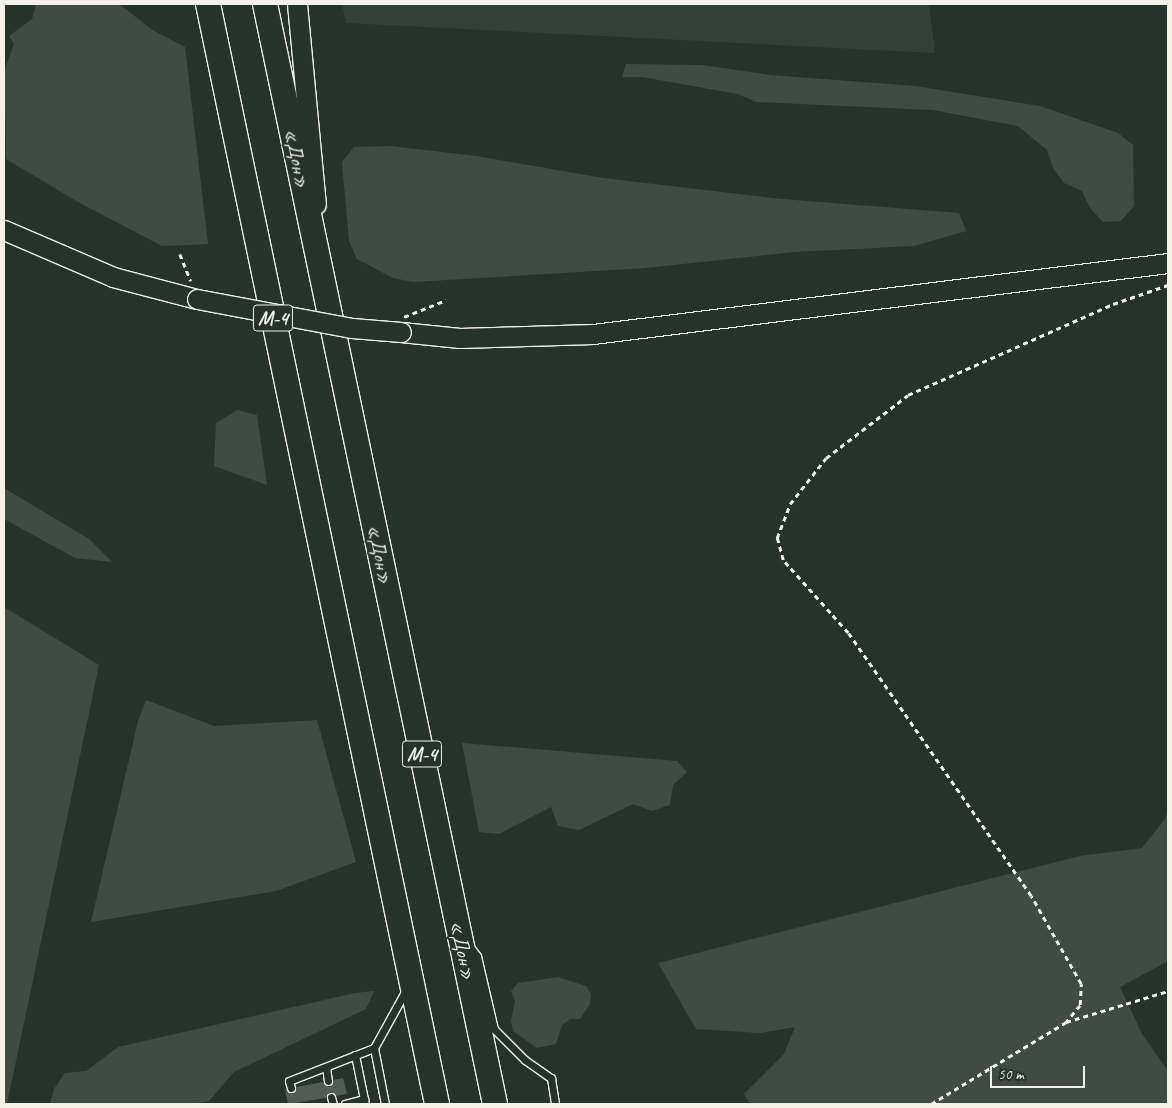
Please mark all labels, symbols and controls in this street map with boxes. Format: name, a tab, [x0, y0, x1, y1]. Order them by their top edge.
street label: «Дон»	[278, 126, 316, 190]
road number: М-4	[252, 300, 294, 336]
street label: «Дон»	[361, 522, 399, 586]
road number: М-4	[401, 736, 443, 772]
street label: «Дон»	[444, 918, 482, 982]
scale bar	[992, 1056, 1087, 1088]
text: 50 m	[998, 1065, 1024, 1084]

